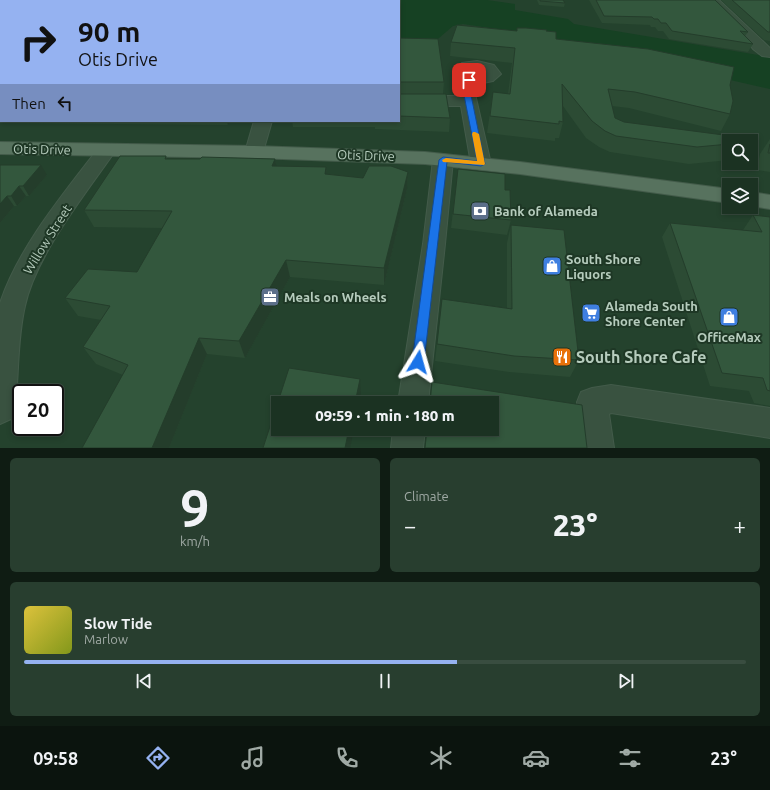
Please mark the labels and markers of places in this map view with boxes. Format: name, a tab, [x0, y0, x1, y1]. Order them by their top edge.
pin	[452, 63, 486, 97]
bank icon: Bank of Alameda	[469, 200, 491, 222]
place label: Bank of Alameda	[494, 204, 598, 218]
place label: South Shore Liquors	[566, 252, 641, 281]
shop icon: South Shore Liquors	[541, 255, 563, 277]
office icon: Meals on Wheels	[259, 286, 281, 308]
place label: Meals on Wheels	[284, 290, 387, 304]
place label: Alameda South Shore Center	[605, 299, 698, 328]
supermarket icon: Alameda South Shore Center	[580, 302, 602, 324]
shop icon: OfficeMax	[718, 306, 740, 328]
place label: OfficeMax	[697, 330, 761, 344]
restaurant icon: South Shore Cafe	[551, 346, 573, 368]
place label: South Shore Cafe	[576, 348, 706, 366]

